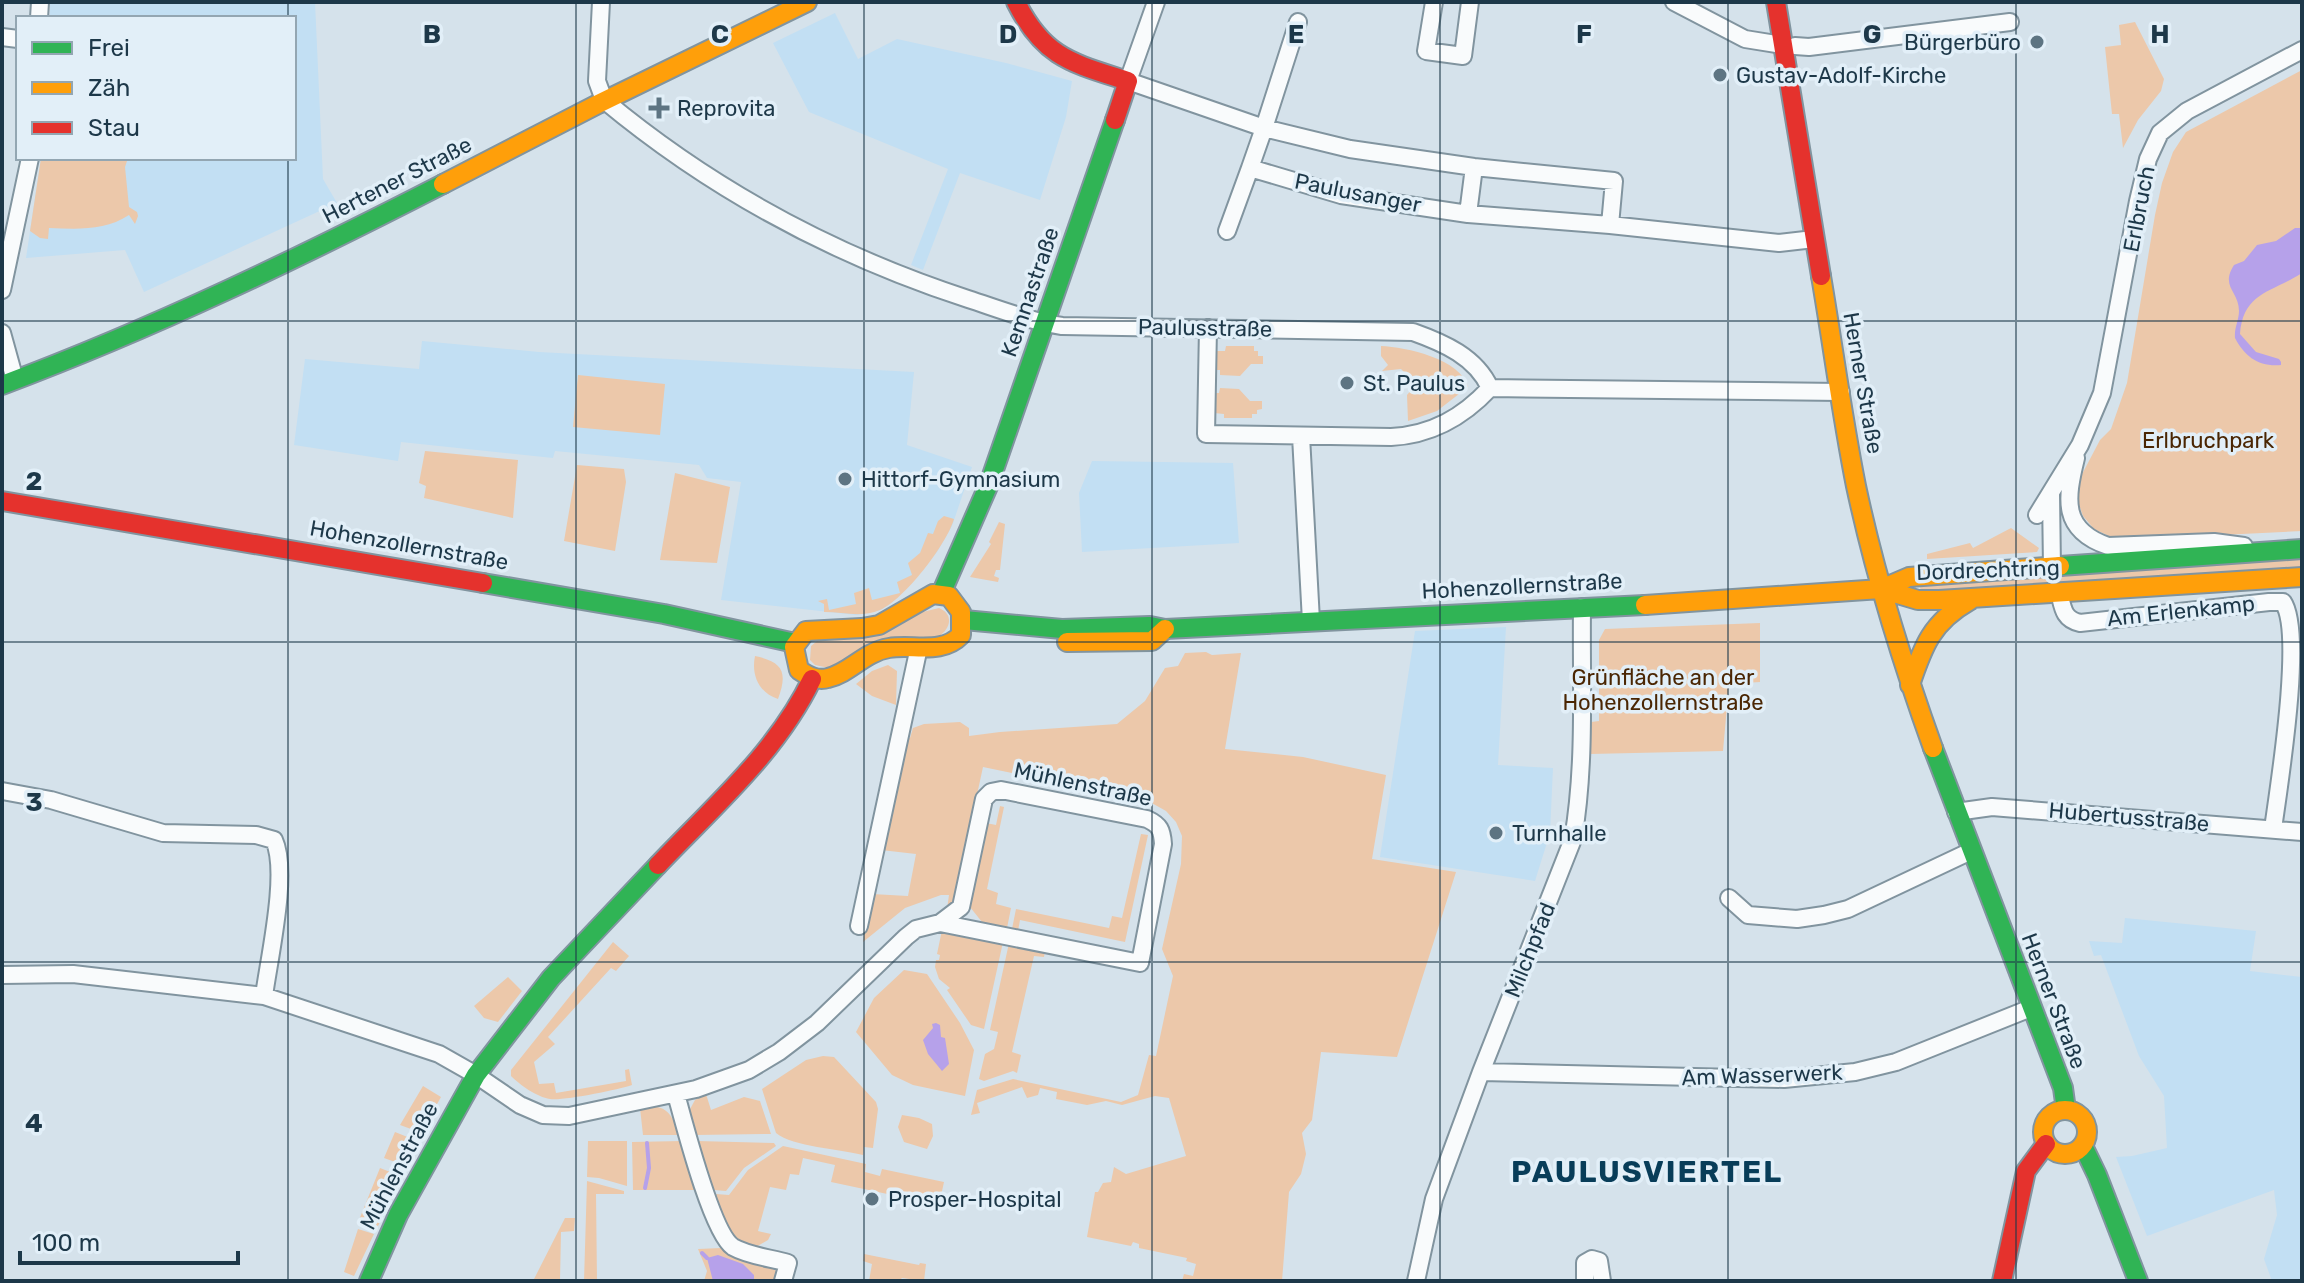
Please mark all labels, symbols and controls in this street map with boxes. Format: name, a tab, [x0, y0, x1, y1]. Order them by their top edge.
legend	[16, 16, 296, 160]
text: B	[423, 19, 441, 50]
text: C	[711, 19, 729, 50]
text: D	[999, 19, 1017, 50]
text: E	[1288, 19, 1304, 50]
text: F	[1576, 19, 1592, 50]
text: G	[1863, 19, 1881, 50]
text: H	[2150, 19, 2170, 50]
place label: Bürgerbüro	[1904, 29, 2021, 56]
marker: Bürgerbüro	[2028, 33, 2046, 51]
text: Frei	[88, 34, 130, 62]
place label: Gustav-Adolf-Kirche	[1736, 62, 1946, 89]
marker: Gustav-Adolf-Kirche	[1711, 66, 1729, 84]
text: Zäh	[88, 74, 130, 102]
place label: Reprovita	[677, 95, 775, 122]
marker: Reprovita	[648, 97, 670, 119]
text: Stau	[88, 114, 140, 142]
street label: Hertener Straße	[318, 131, 476, 229]
street label: Erlbruch	[2117, 164, 2161, 254]
street label: Paulusanger	[1292, 167, 1424, 219]
street label: Kemnastraße	[995, 224, 1065, 360]
street label: Herner Straße	[1837, 310, 1889, 456]
street label: Paulusstraße	[1138, 313, 1272, 343]
place label: St. Paulus	[1363, 370, 1465, 397]
marker: St. Paulus	[1338, 374, 1356, 392]
park label: Erlbruchpark	[2142, 427, 2275, 454]
text: 2	[26, 466, 42, 497]
place label: Hittorf-Gymnasium	[861, 466, 1060, 493]
marker: Hittorf-Gymnasium	[836, 470, 854, 488]
street label: Hohenzollernstraße	[308, 514, 510, 576]
street label: Dordrechtring	[1916, 554, 2060, 586]
street label: Hohenzollernstraße	[1421, 567, 1623, 605]
street label: Am Erlenkamp	[2106, 590, 2256, 632]
park label: Grünfläche an der Hohenzollernstraße	[1562, 664, 1764, 716]
street label: Mühlenstraße	[1011, 756, 1155, 812]
text: 3	[25, 787, 43, 818]
street label: Hubertusstraße	[2048, 797, 2210, 837]
place label: Turnhalle	[1512, 820, 1606, 847]
marker: Turnhalle	[1487, 824, 1505, 842]
street label: Milchpfad	[1499, 898, 1561, 1002]
street label: Herner Straße	[2016, 929, 2092, 1073]
street label: Am Wasserwerk	[1681, 1059, 1844, 1091]
street label: Mühlenstraße	[354, 1098, 444, 1234]
text: 4	[25, 1108, 43, 1139]
district label: PAULUSVIERTEL	[1511, 1154, 1783, 1190]
place label: Prosper-Hospital	[888, 1186, 1062, 1213]
marker: Prosper-Hospital	[863, 1190, 881, 1208]
scale bar	[20, 1215, 238, 1265]
text: 100 m	[32, 1229, 100, 1257]

